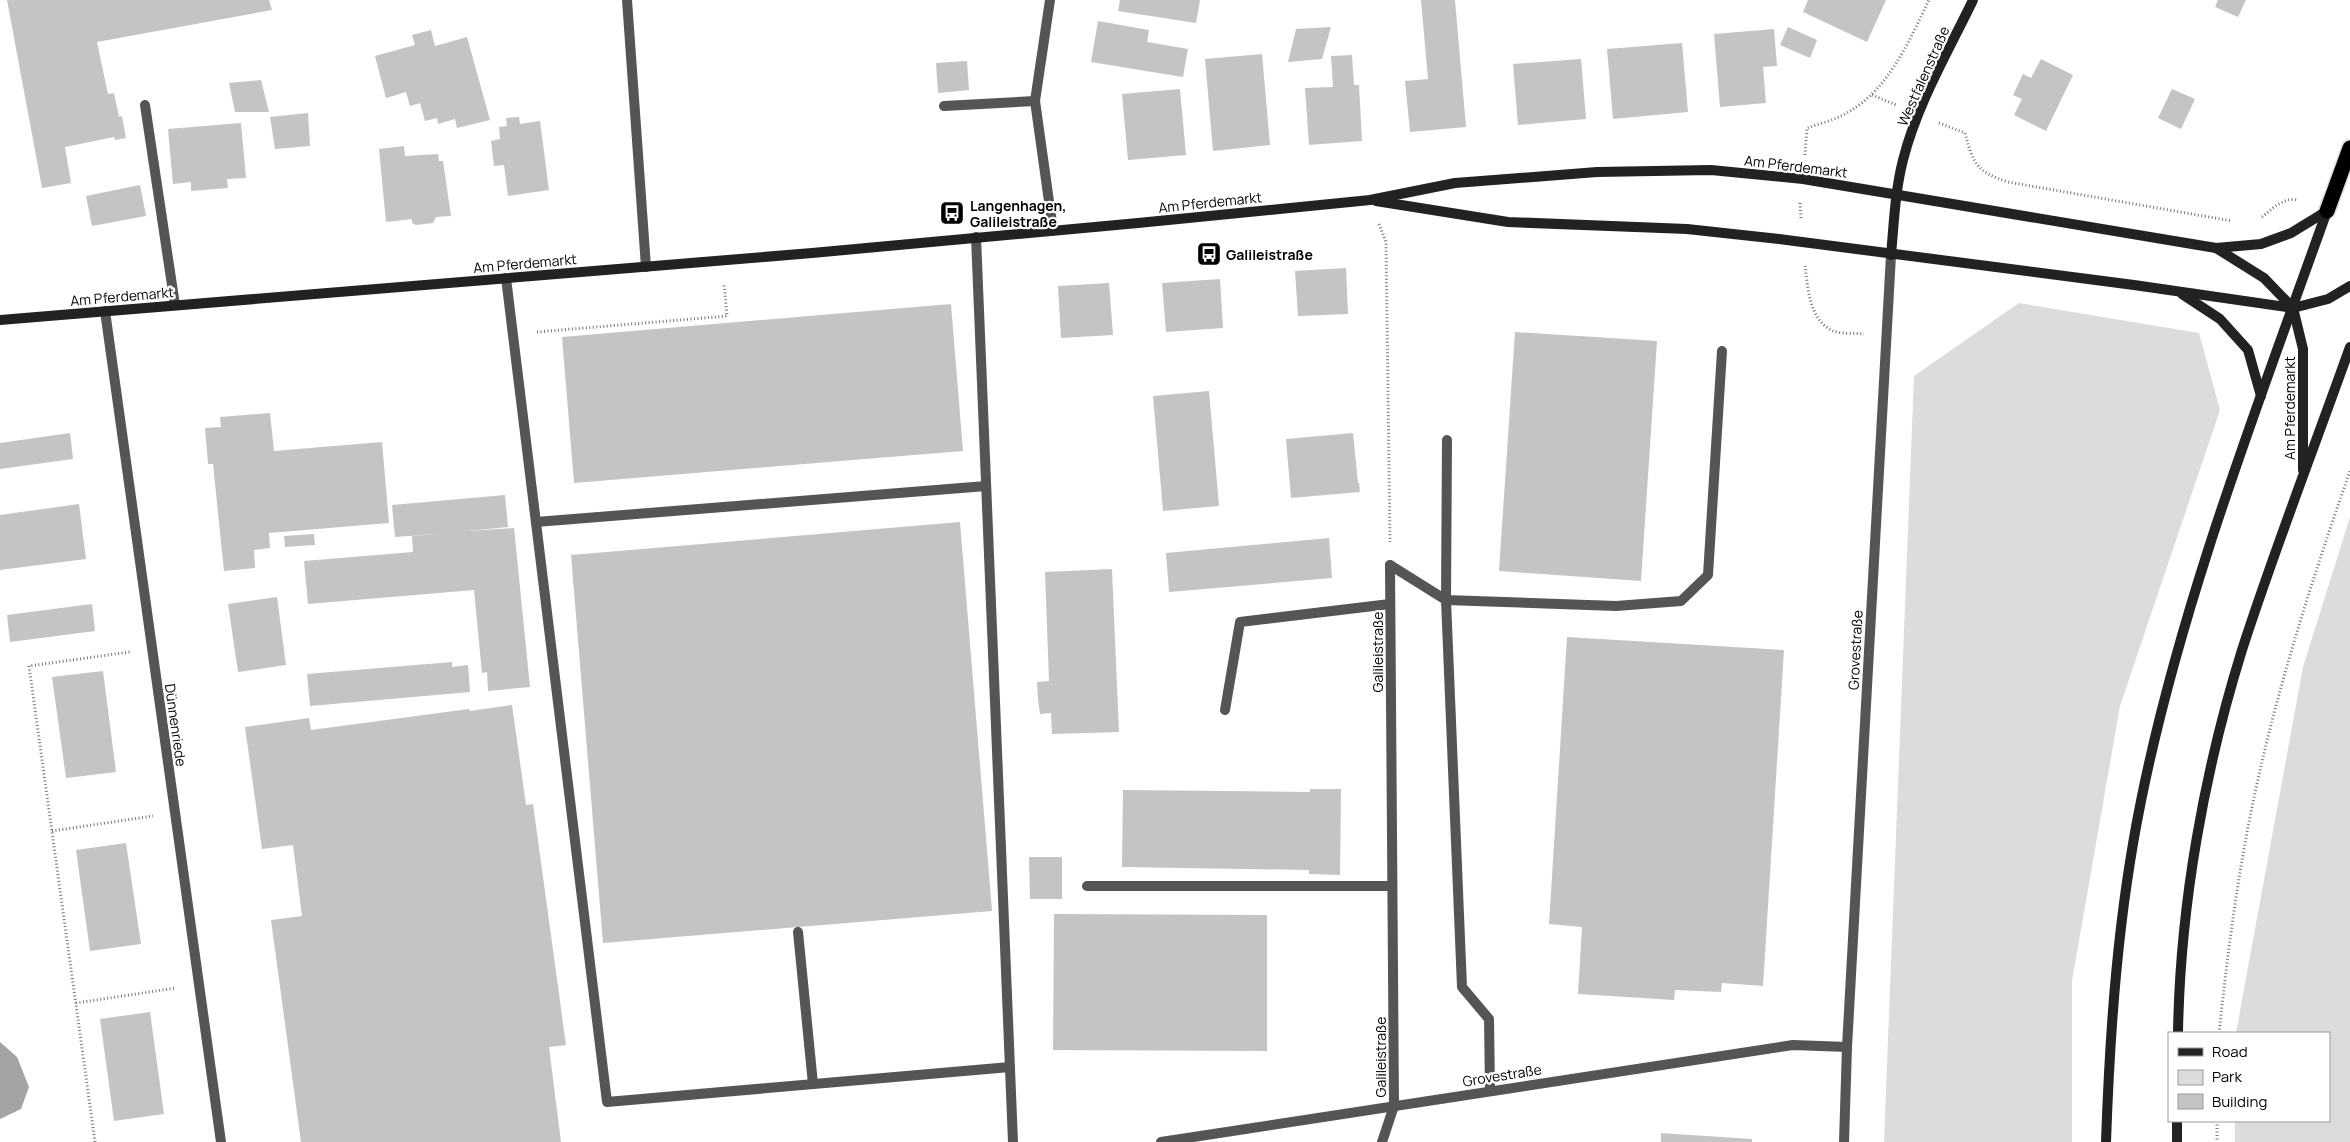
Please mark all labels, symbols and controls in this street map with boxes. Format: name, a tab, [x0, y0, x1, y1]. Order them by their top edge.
street label: Westfalenstraße	[1892, 23, 1954, 129]
street label: Am Pferdemarkt	[1743, 150, 1849, 182]
street label: Am Pferdemarkt	[1157, 187, 1263, 217]
place label: Langenhagen, Galileistraße	[970, 196, 1067, 231]
bus stop icon: Langenhagen, Galileistraße	[939, 200, 965, 226]
bus stop icon: Galileistraße	[1196, 241, 1222, 267]
place label: Galileistraße	[1226, 245, 1313, 264]
street label: Am Pferdemarkt	[472, 249, 578, 277]
street label: Am Pferdemarkt	[69, 282, 175, 310]
street label: Am Pferdemarkt	[2280, 356, 2299, 460]
street label: Grovestraße	[1843, 610, 1867, 690]
street label: Galileistraße	[1368, 612, 1387, 692]
street label: Dünnenriede	[161, 682, 191, 768]
street label: Galileistraße	[1371, 1017, 1390, 1097]
legend	[2168, 1032, 2330, 1122]
text: Road	[2212, 1041, 2248, 1062]
street label: Grovestraße	[1461, 1059, 1543, 1091]
text: Park	[2212, 1066, 2242, 1087]
text: Building	[2212, 1091, 2267, 1112]

